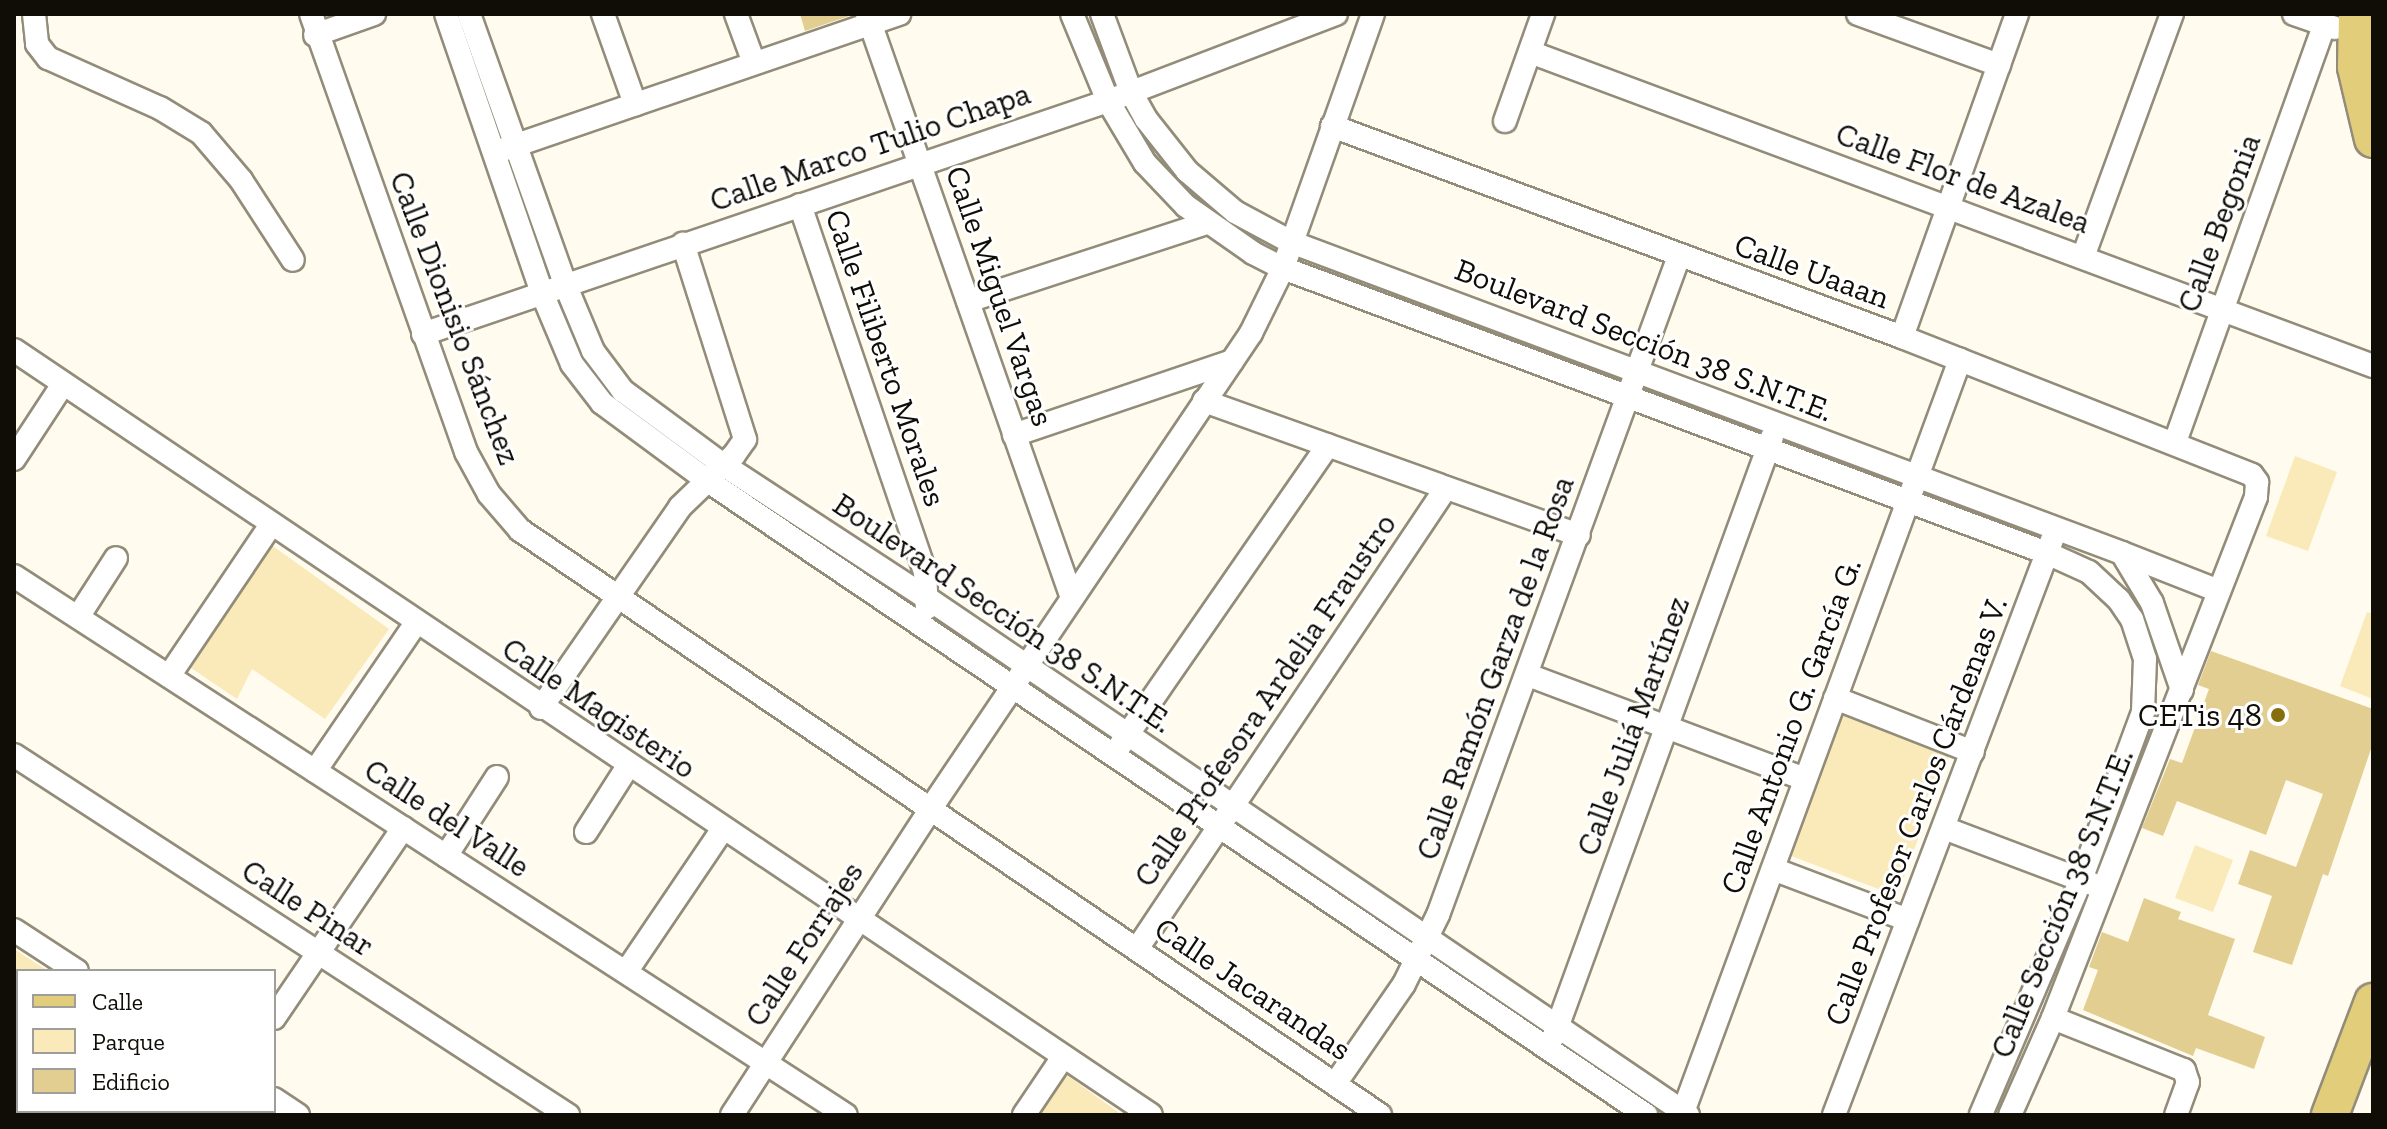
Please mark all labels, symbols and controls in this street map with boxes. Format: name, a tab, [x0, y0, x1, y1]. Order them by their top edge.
street label: Calle Marco Tulio Chapa	[705, 74, 1035, 220]
street label: Calle Flor de Azalea	[1830, 114, 2096, 242]
street label: Calle Begonia	[2169, 129, 2269, 317]
street label: Calle Miguel Vargas	[937, 160, 1063, 432]
street label: Calle Dionisio Sánchez	[381, 166, 529, 470]
street label: Calle Filiberto Morales	[817, 205, 955, 511]
street label: Calle Uaaan	[1729, 225, 1895, 317]
street label: Boulevard Sección 38 S.N.T.E.	[1450, 250, 1838, 430]
street label: Calle Ramón Garza de la Rosa	[1408, 471, 1582, 865]
street label: Boulevard Sección 38 S.N.T.E.	[826, 485, 1180, 741]
street label: Calle Profesora Ardelia Fraustro	[1125, 506, 1405, 894]
street label: Calle Antonio G. García G.	[1712, 552, 1870, 900]
street label: Calle Juliá Martínez	[1568, 591, 1698, 861]
street label: Calle Profesor Carlos Cárdenas V.	[1816, 591, 2016, 1031]
street label: Calle Magisterio	[495, 629, 703, 787]
place label: CETis 48	[2138, 696, 2262, 734]
marker: CETis 48	[2269, 706, 2287, 724]
street label: Calle Sección 38 S.N.T.E.	[1982, 743, 2142, 1063]
street label: Calle del Valle	[357, 750, 537, 886]
street label: Calle Pinar	[235, 851, 381, 965]
street label: Calle Forrajes	[737, 854, 871, 1034]
street label: Calle Jacarandas	[1147, 909, 1359, 1069]
legend	[16, 969, 276, 1113]
text: Calle	[92, 987, 143, 1016]
text: Parque	[92, 1027, 165, 1056]
text: Edificio	[92, 1067, 170, 1096]

